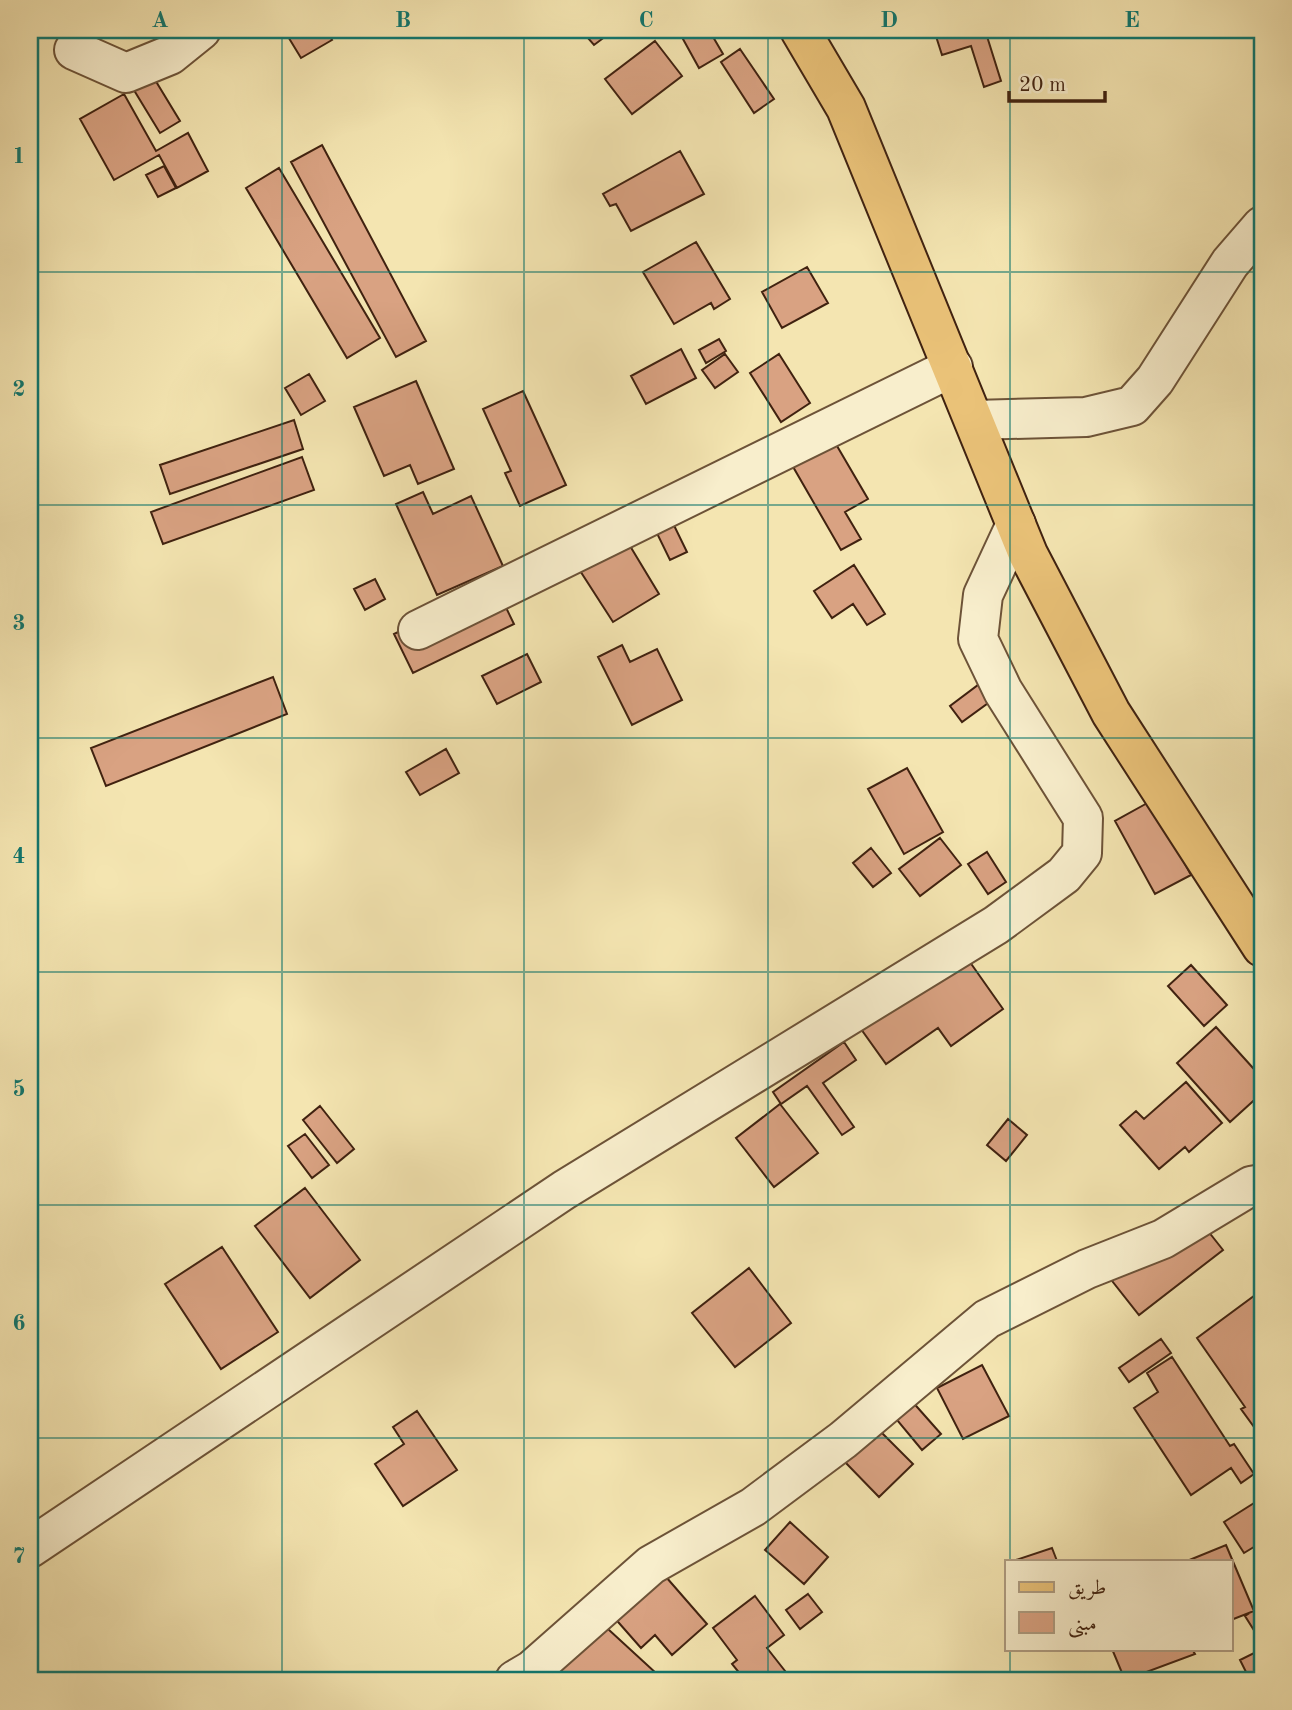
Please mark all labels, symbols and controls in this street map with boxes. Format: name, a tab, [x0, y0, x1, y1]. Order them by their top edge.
text: A	[151, 9, 169, 32]
text: B	[395, 9, 411, 32]
text: C	[638, 9, 654, 32]
text: D	[880, 9, 898, 32]
text: E	[1124, 9, 1140, 32]
scale bar	[1009, 60, 1105, 104]
text: 20 m	[1019, 75, 1066, 96]
text: 1	[12, 145, 26, 168]
text: 2	[12, 378, 26, 401]
text: 3	[12, 612, 26, 635]
text: 4	[12, 845, 26, 868]
text: 5	[12, 1078, 26, 1101]
text: 6	[12, 1312, 26, 1335]
text: 7	[12, 1545, 26, 1568]
legend	[1005, 1560, 1232, 1650]
text: طريق	[1068, 1578, 1106, 1600]
text: مبنى	[1068, 1614, 1097, 1638]

